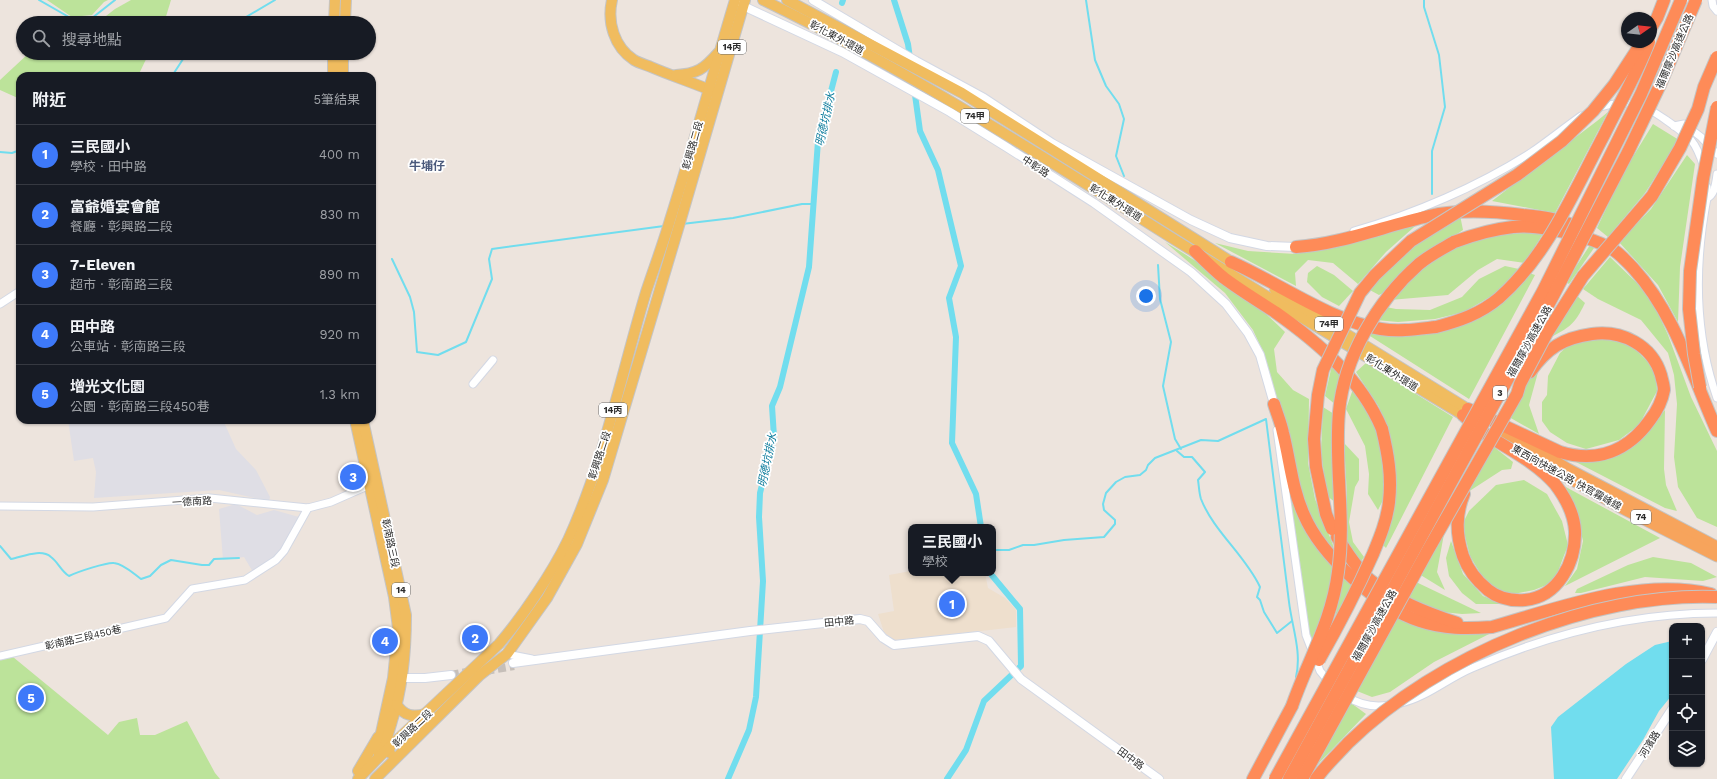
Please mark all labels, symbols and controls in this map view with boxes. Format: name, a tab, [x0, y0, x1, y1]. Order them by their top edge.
north arrow	[1621, 12, 1657, 48]
street label: 福爾摩沙高速公路	[1654, 12, 1695, 90]
search box	[16, 16, 376, 60]
street label: 彰化東外環道	[808, 19, 866, 56]
icon: search	[30, 27, 52, 49]
text: 搜尋地點	[62, 31, 122, 49]
road number: 14丙	[718, 40, 746, 54]
text: 附近	[32, 90, 66, 110]
water label: 明德坑排水	[813, 90, 838, 147]
text: 5筆結果	[313, 92, 360, 107]
road number: 74甲	[961, 109, 989, 123]
street label: 彰興路二段	[680, 120, 705, 171]
text: 三民國小	[70, 138, 130, 156]
text: 1	[42, 147, 48, 162]
text: 400 m	[319, 147, 360, 162]
street label: 中彰路	[1020, 153, 1051, 179]
text: 學校 · 田中路	[70, 159, 147, 174]
district label: 牛埔仔	[409, 159, 445, 173]
street label: 彰化東外環道	[1087, 182, 1144, 223]
text: 富爺婚宴會館	[70, 198, 160, 216]
text: 2	[41, 207, 49, 222]
text: 830 m	[320, 207, 360, 222]
text: 餐廳 · 彰興路二段	[70, 219, 173, 234]
text: 7-Eleven	[70, 256, 135, 274]
text: 3	[41, 267, 49, 282]
text: 890 m	[319, 267, 360, 282]
text: 超市 · 彰南路三段	[70, 277, 173, 292]
your location	[1136, 286, 1156, 306]
street label: 福爾摩沙高速公路	[1505, 304, 1554, 379]
road number: 74甲	[1315, 317, 1343, 331]
text: 田中路	[70, 318, 115, 336]
text: 4	[41, 327, 49, 342]
text: 920 m	[319, 327, 360, 342]
text: 公車站 · 彰南路三段	[70, 339, 186, 354]
street label: 彰化東外環道	[1363, 352, 1420, 393]
text: 增光文化園	[70, 378, 145, 396]
road number: 3	[1493, 386, 1507, 400]
text: 5	[41, 387, 49, 402]
text: 1.3 km	[320, 387, 360, 402]
text: 公園 · 彰南路三段450巷	[70, 399, 209, 414]
road number: 14丙	[599, 403, 627, 417]
street label: 彰興路二段	[587, 430, 612, 481]
water label: 明德坑排水	[755, 431, 780, 488]
street label: 東西向快速公路 快官霧峰線	[1510, 443, 1623, 512]
pin: 3	[340, 462, 366, 492]
street label: 一德南路	[172, 495, 212, 508]
road number: 74	[1631, 510, 1651, 524]
street label: 彰南路三段	[380, 518, 401, 569]
popup	[908, 524, 996, 576]
text: 三民國小	[922, 533, 982, 551]
text: 學校	[922, 554, 948, 569]
road number: 14	[392, 583, 410, 597]
street label: 福爾摩沙高速公路	[1350, 588, 1399, 663]
pin: 1	[939, 589, 965, 619]
street label: 田中路	[824, 614, 855, 629]
street label: 彰南路三段450巷	[44, 623, 122, 652]
pin: 2	[462, 623, 488, 653]
map controls	[1669, 623, 1705, 767]
button: +	[1669, 623, 1705, 659]
pin: 4	[372, 626, 398, 656]
button: −	[1669, 659, 1705, 695]
pin: 5	[18, 683, 44, 713]
button: locate	[1669, 695, 1705, 731]
street label: 彰興路二段	[390, 707, 434, 749]
street label: 河濱路	[1637, 729, 1662, 760]
button: layers	[1669, 731, 1705, 767]
street label: 田中路	[1115, 745, 1146, 772]

